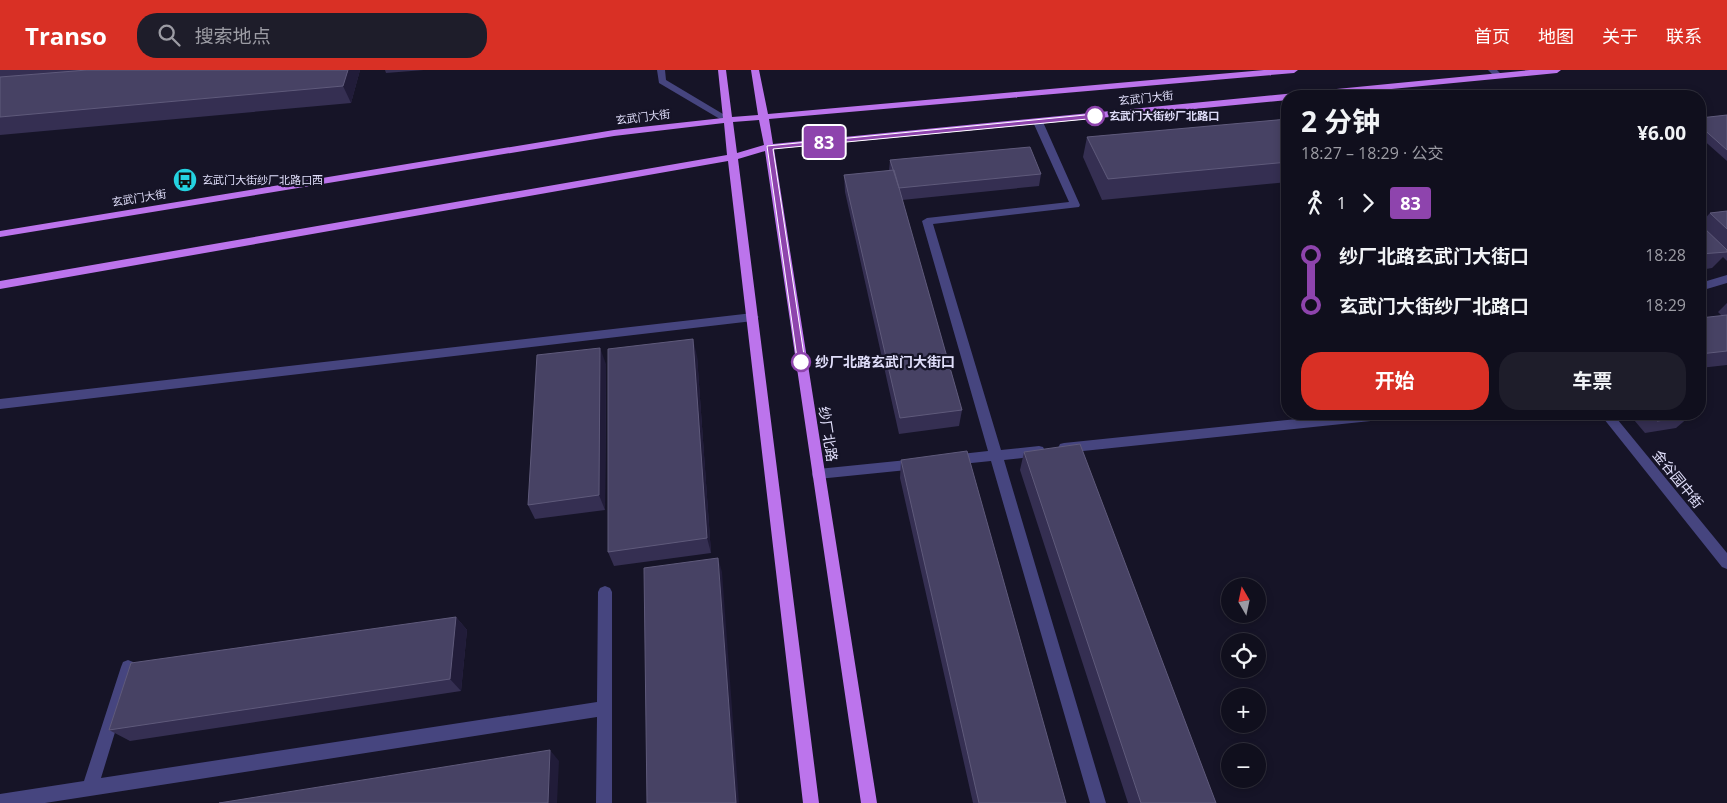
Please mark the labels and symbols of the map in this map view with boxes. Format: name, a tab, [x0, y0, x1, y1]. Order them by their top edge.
street label: 玄武门大街	[1118, 87, 1174, 108]
street label: 玄武门大街	[615, 106, 671, 127]
marker: 玄武门大街纱厂北路口	[1085, 106, 1105, 126]
place label: 玄武门大街纱厂北路口	[1109, 108, 1219, 123]
line badge: 83	[802, 126, 846, 158]
bus stop icon: 玄武门大街纱厂北路口西	[172, 167, 198, 193]
place label: 玄武门大街纱厂北路口西	[202, 172, 323, 187]
street label: 玄武门大街	[111, 186, 167, 209]
marker: 纱厂北路玄武门大街口	[791, 352, 811, 372]
place label: 纱厂北路玄武门大街口	[815, 352, 955, 371]
street label: 纱厂北路	[815, 405, 842, 463]
street label: 金谷园中街	[1649, 446, 1708, 512]
north arrow	[1221, 578, 1266, 622]

